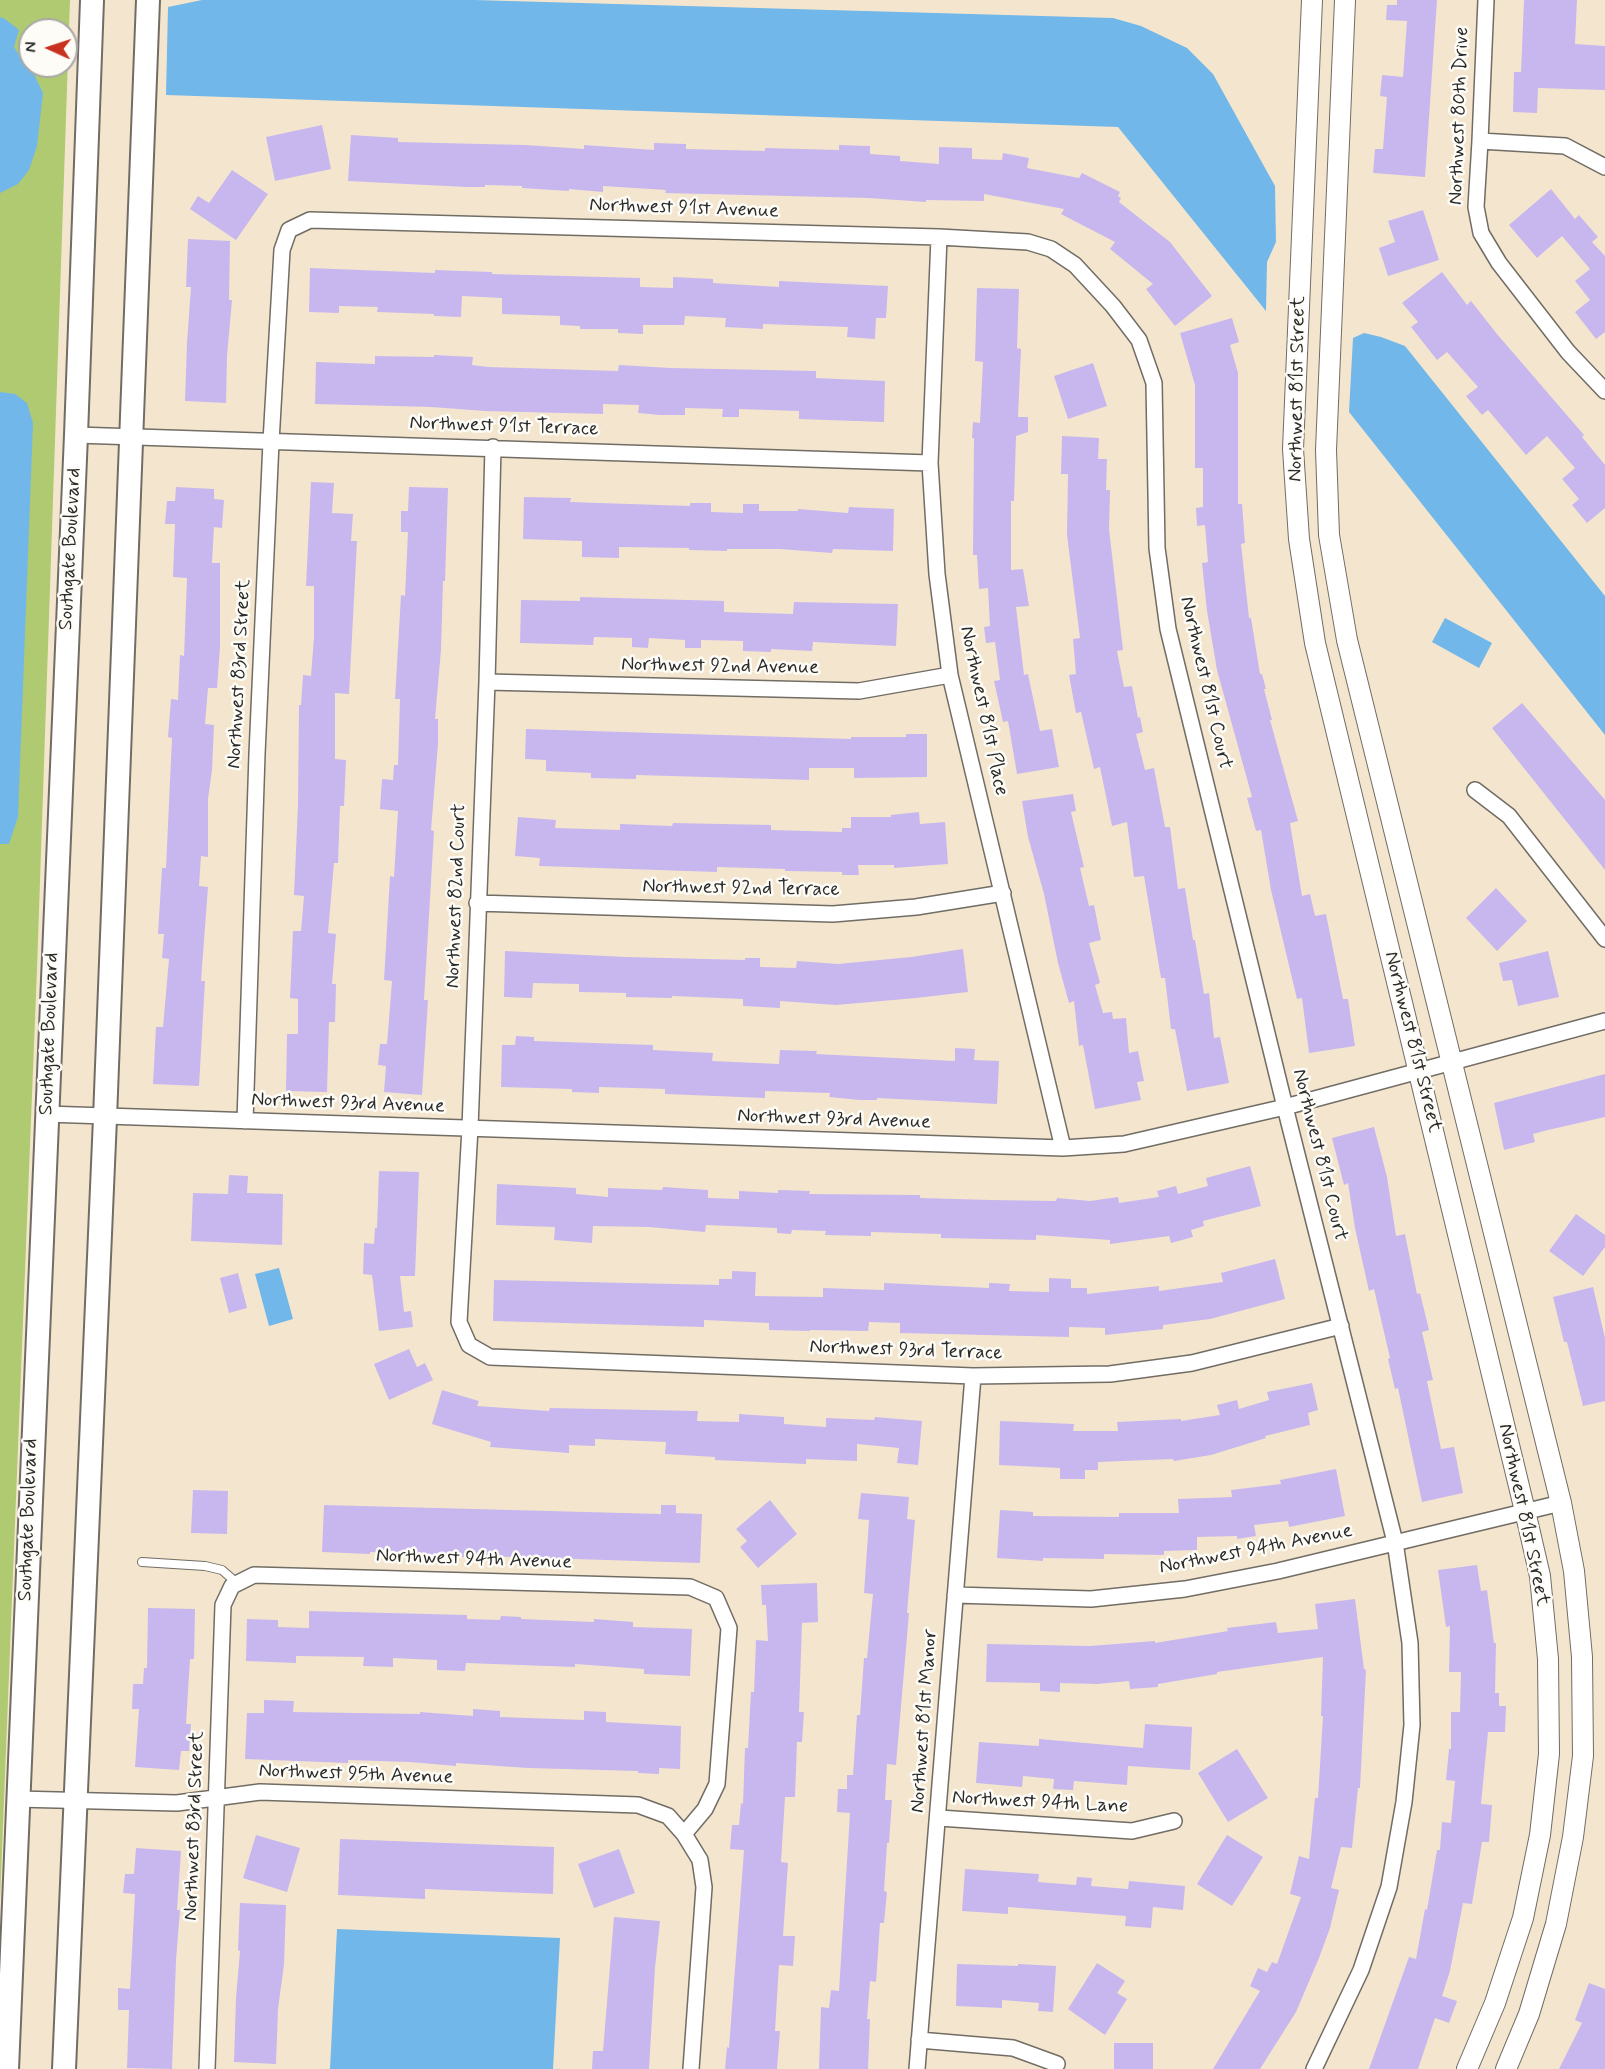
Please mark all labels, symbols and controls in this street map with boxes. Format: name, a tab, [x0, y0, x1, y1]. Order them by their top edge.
north arrow	[18, 18, 78, 78]
street label: Northwest 80th Drive	[1445, 27, 1475, 205]
text: N	[21, 41, 42, 53]
street label: Northwest 91st Avenue	[589, 194, 779, 224]
street label: Northwest 81st Street	[1284, 296, 1312, 482]
street label: Northwest 91st Terrace	[409, 412, 599, 442]
street label: Southgate Boulevard	[55, 467, 87, 631]
street label: Northwest 83rd Street	[223, 579, 257, 769]
street label: Northwest 81st Court	[1173, 594, 1237, 772]
street label: Northwest 81st Place	[953, 624, 1013, 798]
street label: Northwest 92nd Avenue	[621, 653, 819, 681]
street label: Northwest 82nd Court	[442, 803, 472, 989]
street label: Northwest 92nd Terrace	[642, 875, 840, 903]
street label: Northwest 81st Street	[1378, 949, 1446, 1135]
street label: Southgate Boulevard	[35, 952, 65, 1116]
street label: Northwest 81st Court	[1286, 1066, 1352, 1244]
street label: Northwest 93rd Avenue	[251, 1089, 445, 1119]
street label: Northwest 93rd Avenue	[737, 1105, 931, 1135]
street label: Northwest 93rd Terrace	[809, 1336, 1003, 1366]
street label: Northwest 81st Street	[1492, 1422, 1554, 1608]
street label: Southgate Boulevard	[14, 1438, 44, 1602]
street label: Northwest 94th Avenue	[1157, 1520, 1355, 1580]
street label: Northwest 94th Avenue	[376, 1545, 572, 1575]
street label: Northwest 81st Manor	[907, 1628, 943, 1814]
street label: Northwest 83rd Street	[180, 1731, 210, 1921]
street label: Northwest 95th Avenue	[258, 1760, 454, 1790]
street label: Northwest 94th Lane	[951, 1786, 1129, 1820]

